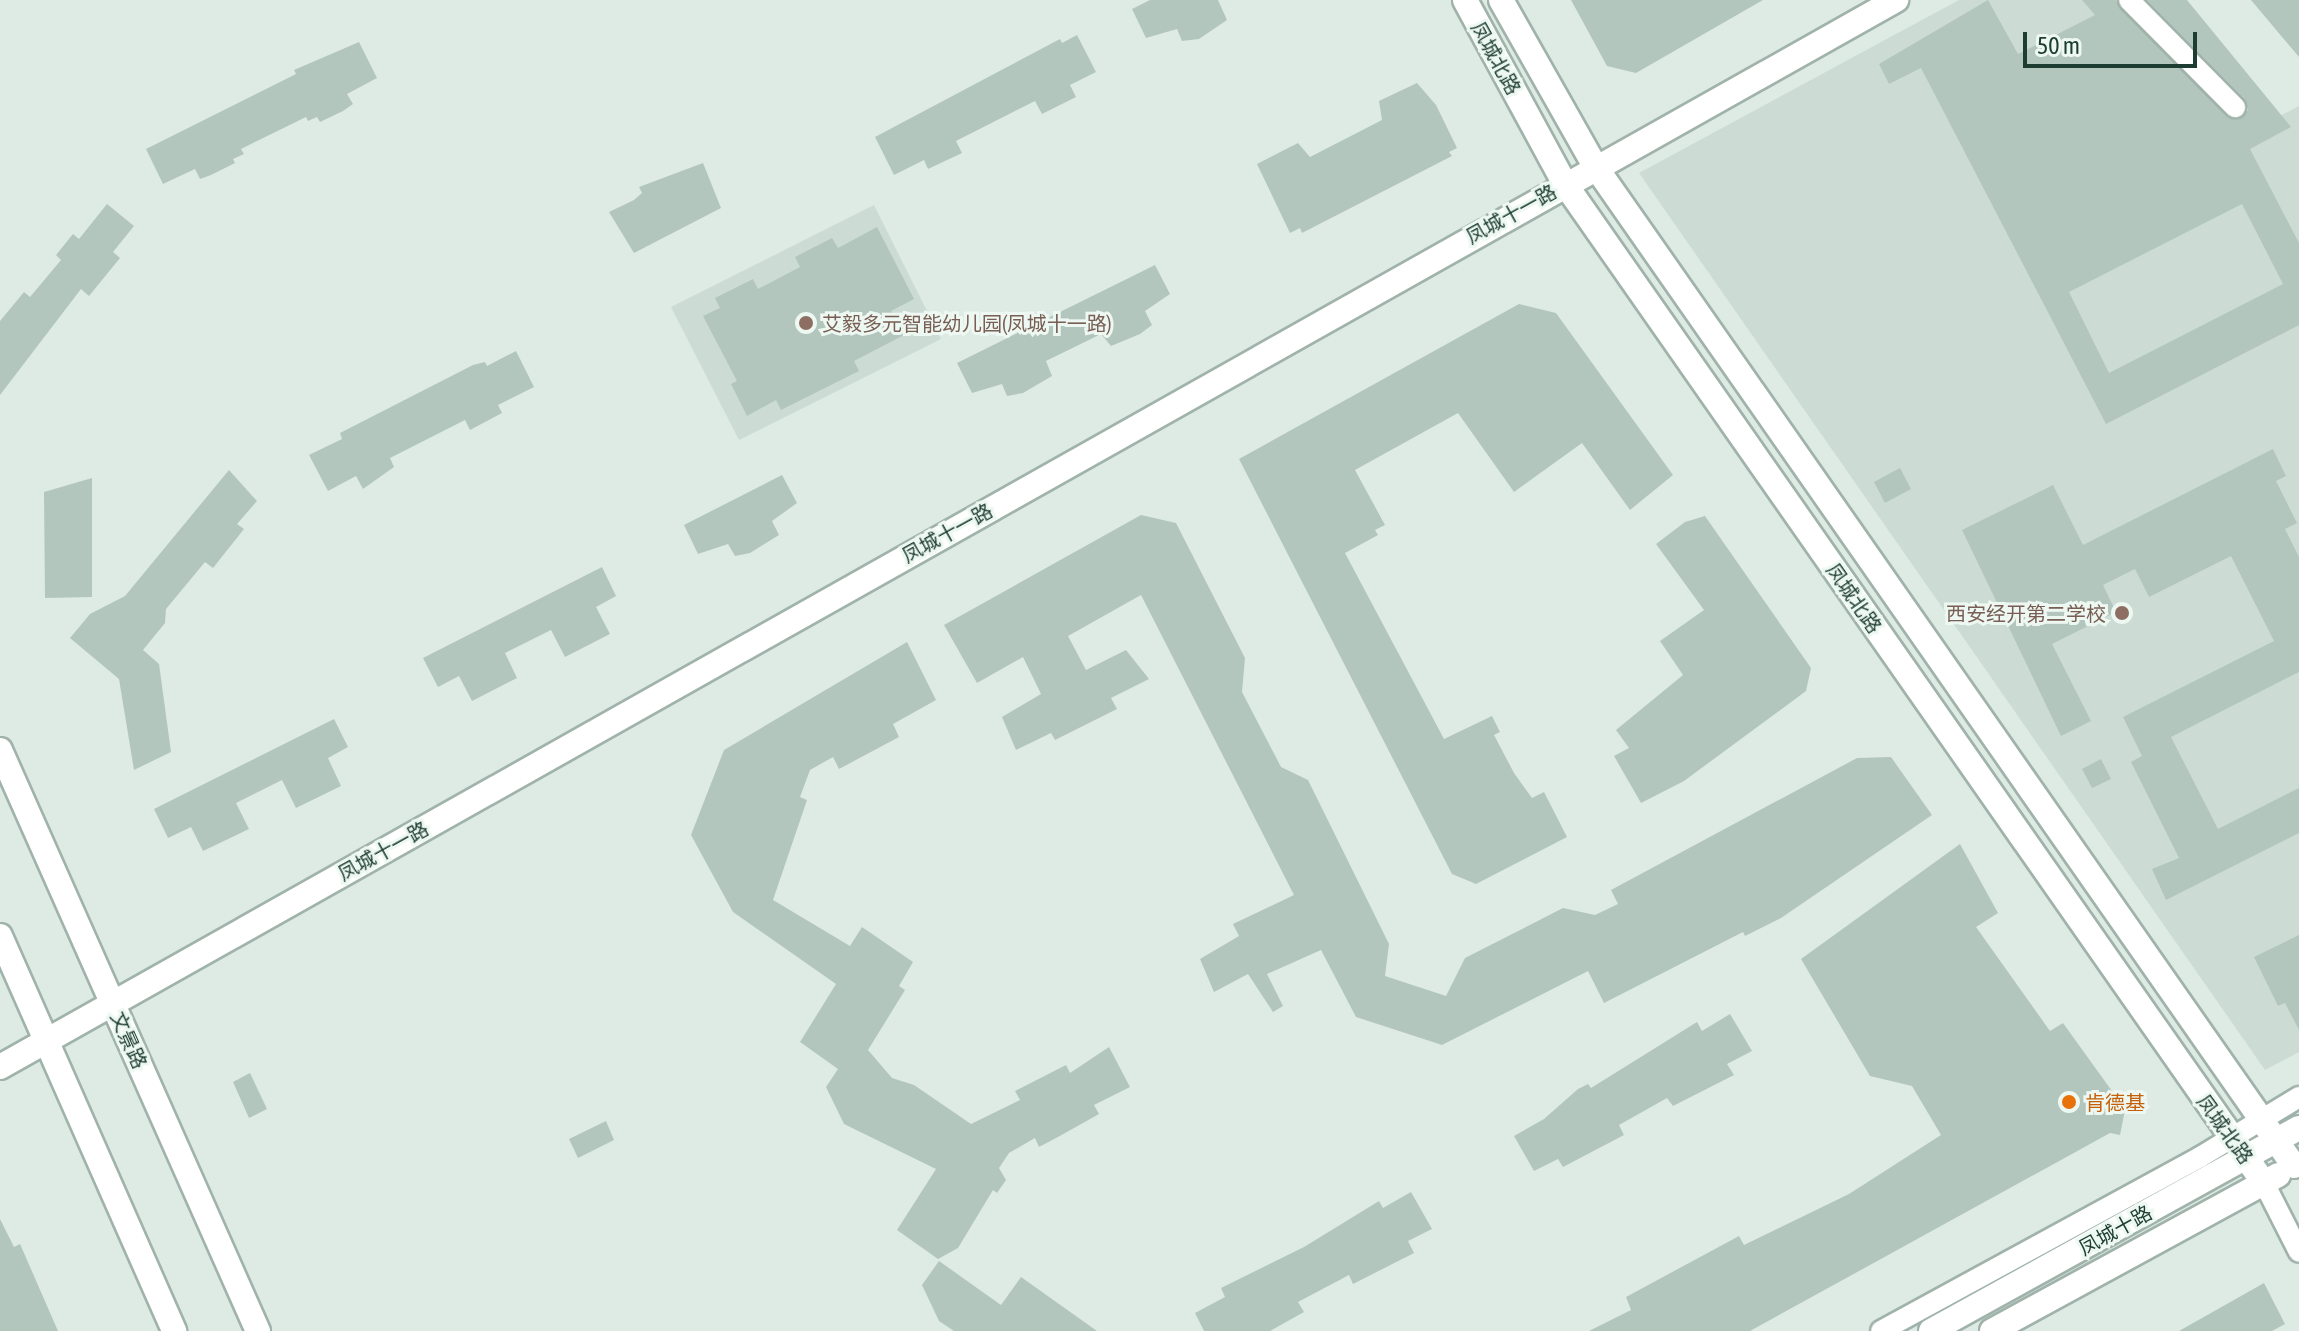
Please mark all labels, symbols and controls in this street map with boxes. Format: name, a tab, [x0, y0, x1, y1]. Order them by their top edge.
scale bar	[2027, 16, 2201, 66]
street label: 凤城北路	[1466, 17, 1526, 99]
text: 50 m	[2037, 32, 2080, 59]
street label: 凤城十一路	[1461, 179, 1561, 249]
place label: 艾毅多元智能幼儿园(凤城十一路)	[822, 311, 1112, 335]
marker: 艾毅多元智能幼儿园(凤城十一路)	[797, 314, 815, 332]
street label: 凤城十一路	[897, 498, 997, 568]
street label: 凤城北路	[1821, 558, 1887, 638]
place label: 西安经开第二学校	[1946, 601, 2106, 625]
marker: 西安经开第二学校	[2113, 604, 2131, 622]
street label: 凤城十一路	[333, 816, 433, 886]
street label: 文景路	[106, 1008, 152, 1072]
place label: 肯德基	[2085, 1090, 2145, 1114]
street label: 凤城北路	[2192, 1090, 2258, 1168]
marker: 肯德基	[2060, 1093, 2078, 1111]
street label: 凤城十路	[2074, 1200, 2156, 1260]

